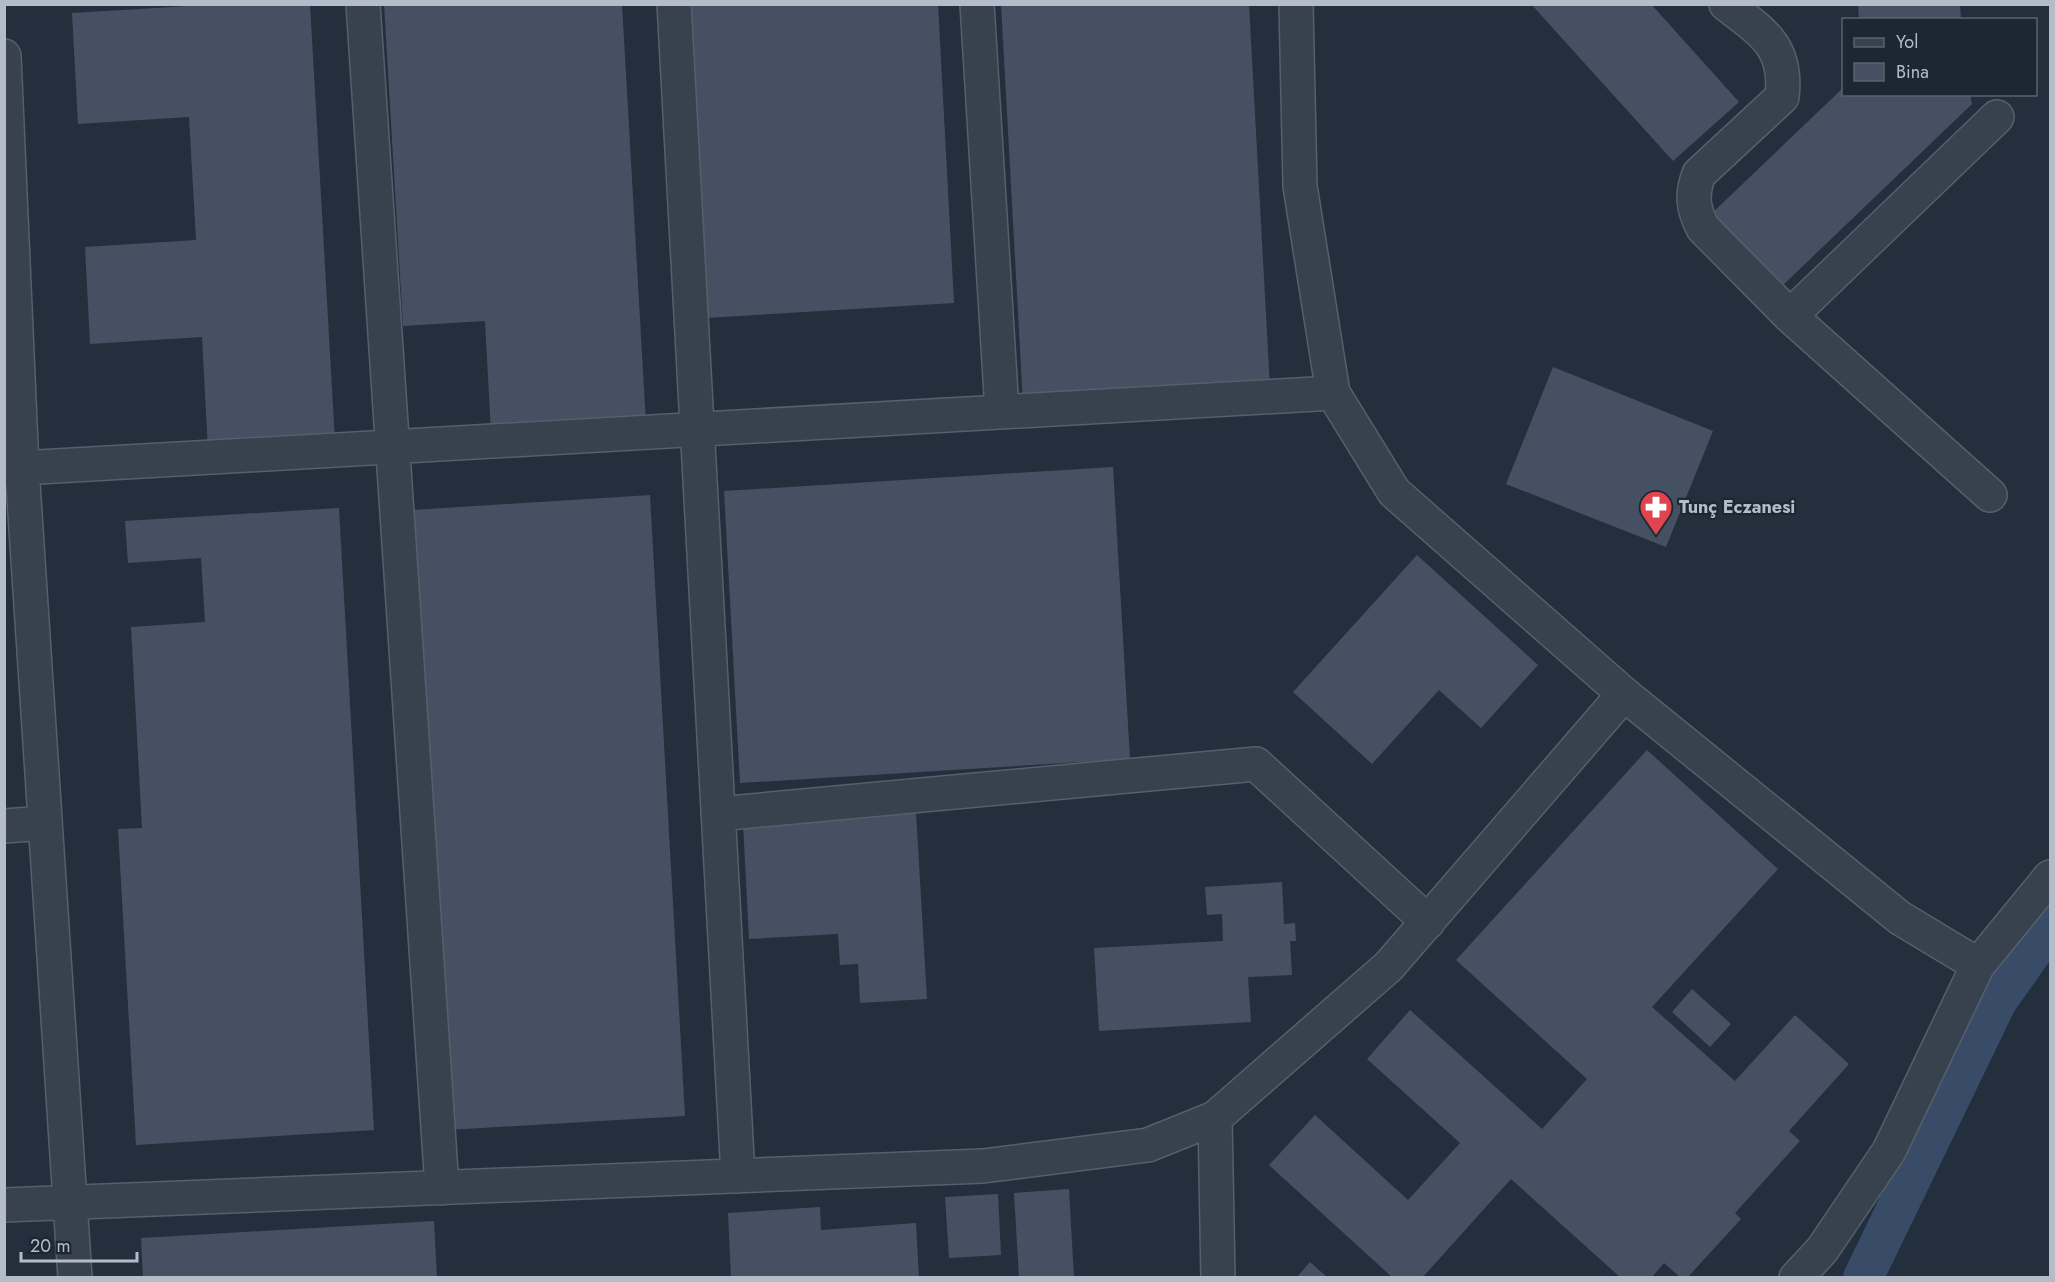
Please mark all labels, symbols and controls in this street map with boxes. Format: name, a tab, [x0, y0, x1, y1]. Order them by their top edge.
legend	[1842, 18, 2037, 96]
text: Yol	[1896, 29, 1918, 55]
text: Bina	[1896, 59, 1929, 85]
pharmacy icon: Tunç Eczanesi	[1638, 489, 1674, 536]
place label: Tunç Eczanesi	[1679, 494, 1795, 520]
scale bar	[21, 1225, 136, 1263]
text: 20 m	[30, 1233, 70, 1259]

